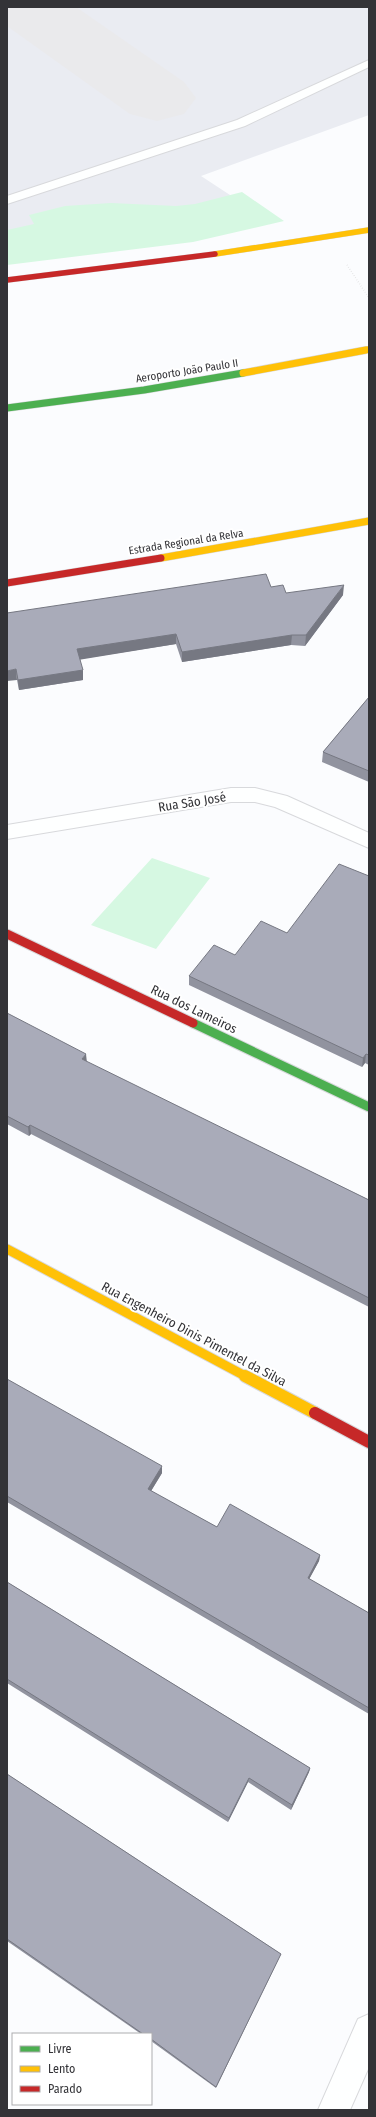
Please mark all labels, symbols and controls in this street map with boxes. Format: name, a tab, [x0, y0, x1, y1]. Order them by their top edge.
street label: Aeroporto João Paulo II	[135, 356, 239, 386]
street label: Estrada Regional da Relva	[128, 527, 244, 557]
street label: Rua São José	[157, 789, 227, 815]
street label: Rua dos Lameiros	[148, 982, 240, 1037]
street label: Rua Engenheiro Dinis Pimentel da Silva	[99, 1279, 289, 1389]
legend	[12, 2033, 152, 2105]
text: Livre	[48, 2042, 72, 2056]
text: Lento	[48, 2062, 75, 2076]
text: Parado	[48, 2082, 82, 2096]

